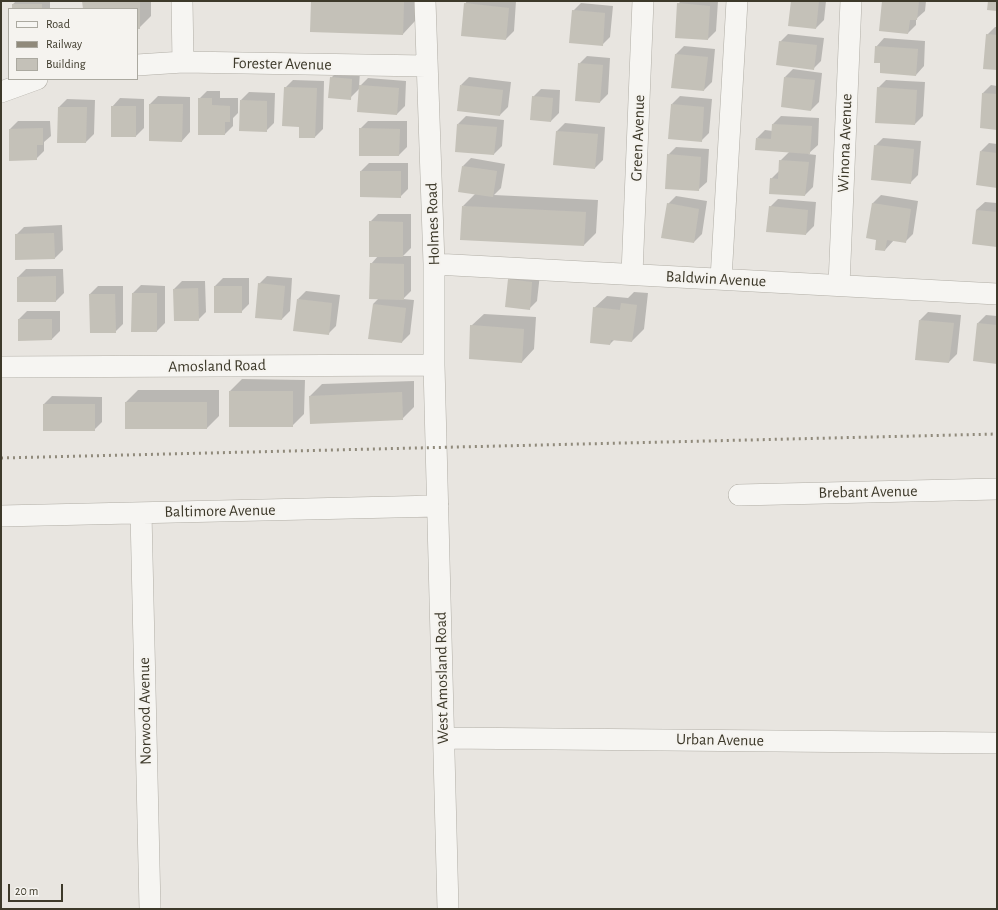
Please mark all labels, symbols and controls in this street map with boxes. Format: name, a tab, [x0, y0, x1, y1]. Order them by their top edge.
legend	[8, 8, 138, 80]
text: Road	[46, 18, 70, 30]
text: Railway	[46, 38, 82, 50]
street label: Forester Avenue	[232, 54, 332, 74]
text: Building	[46, 58, 86, 70]
street label: Winona Avenue	[834, 93, 856, 193]
street label: Green Avenue	[627, 94, 649, 182]
street label: Holmes Road	[422, 182, 444, 266]
street label: Baldwin Avenue	[665, 267, 767, 291]
street label: Amosland Road	[168, 356, 266, 376]
street label: Brebant Avenue	[818, 482, 918, 502]
street label: Baltimore Avenue	[164, 500, 276, 522]
street label: West Amosland Road	[431, 612, 453, 744]
street label: Norwood Avenue	[134, 657, 156, 765]
street label: Urban Avenue	[676, 730, 764, 750]
scale bar	[10, 876, 65, 902]
text: 20 m	[15, 885, 38, 897]

